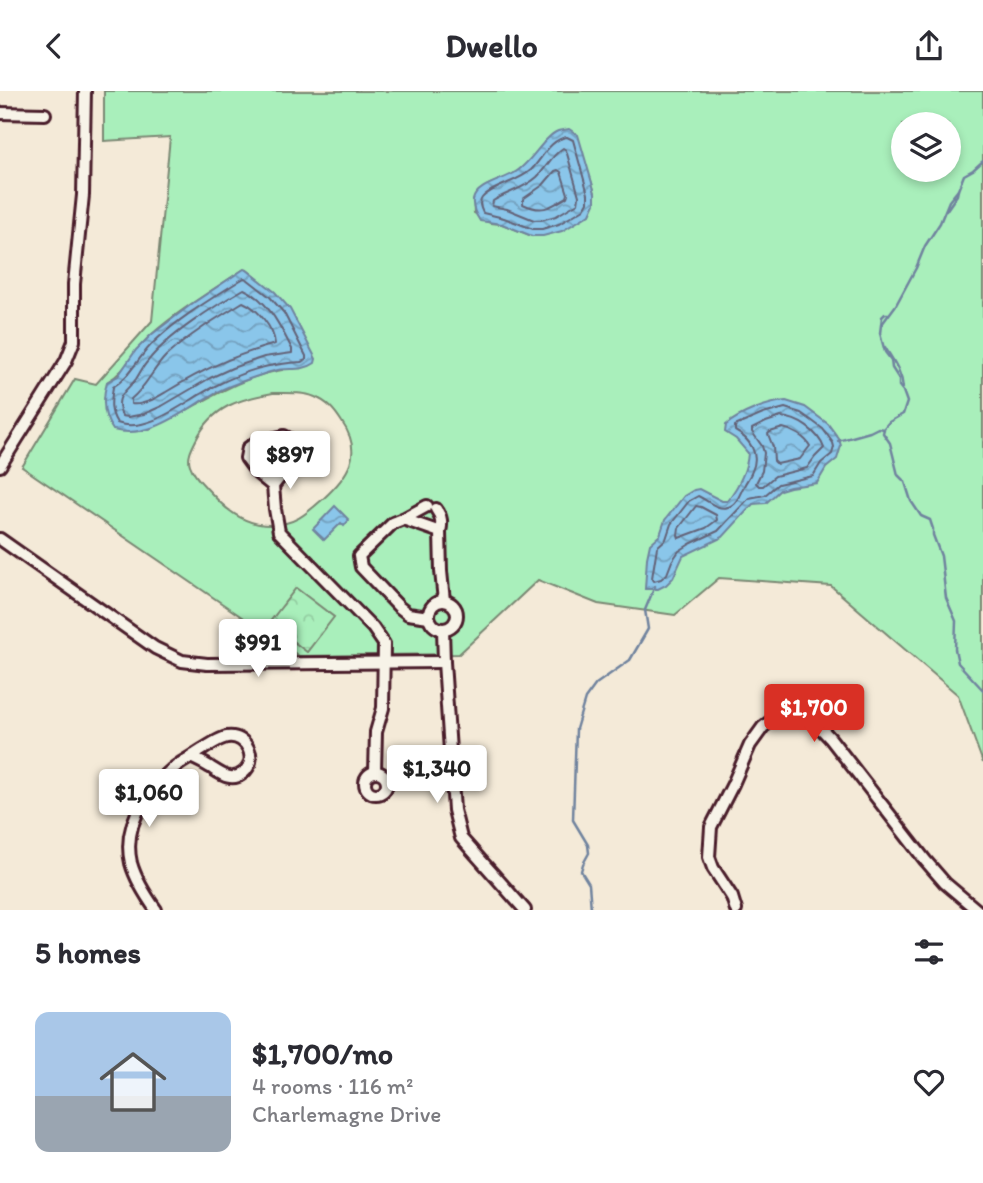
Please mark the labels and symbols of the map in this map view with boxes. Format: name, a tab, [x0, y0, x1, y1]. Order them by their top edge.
pin: $897	[249, 431, 331, 491]
pin: $991	[217, 619, 299, 679]
pin: $1,700	[757, 685, 871, 744]
pin: $1,340	[380, 745, 494, 805]
pin: $1,060	[92, 769, 206, 829]

